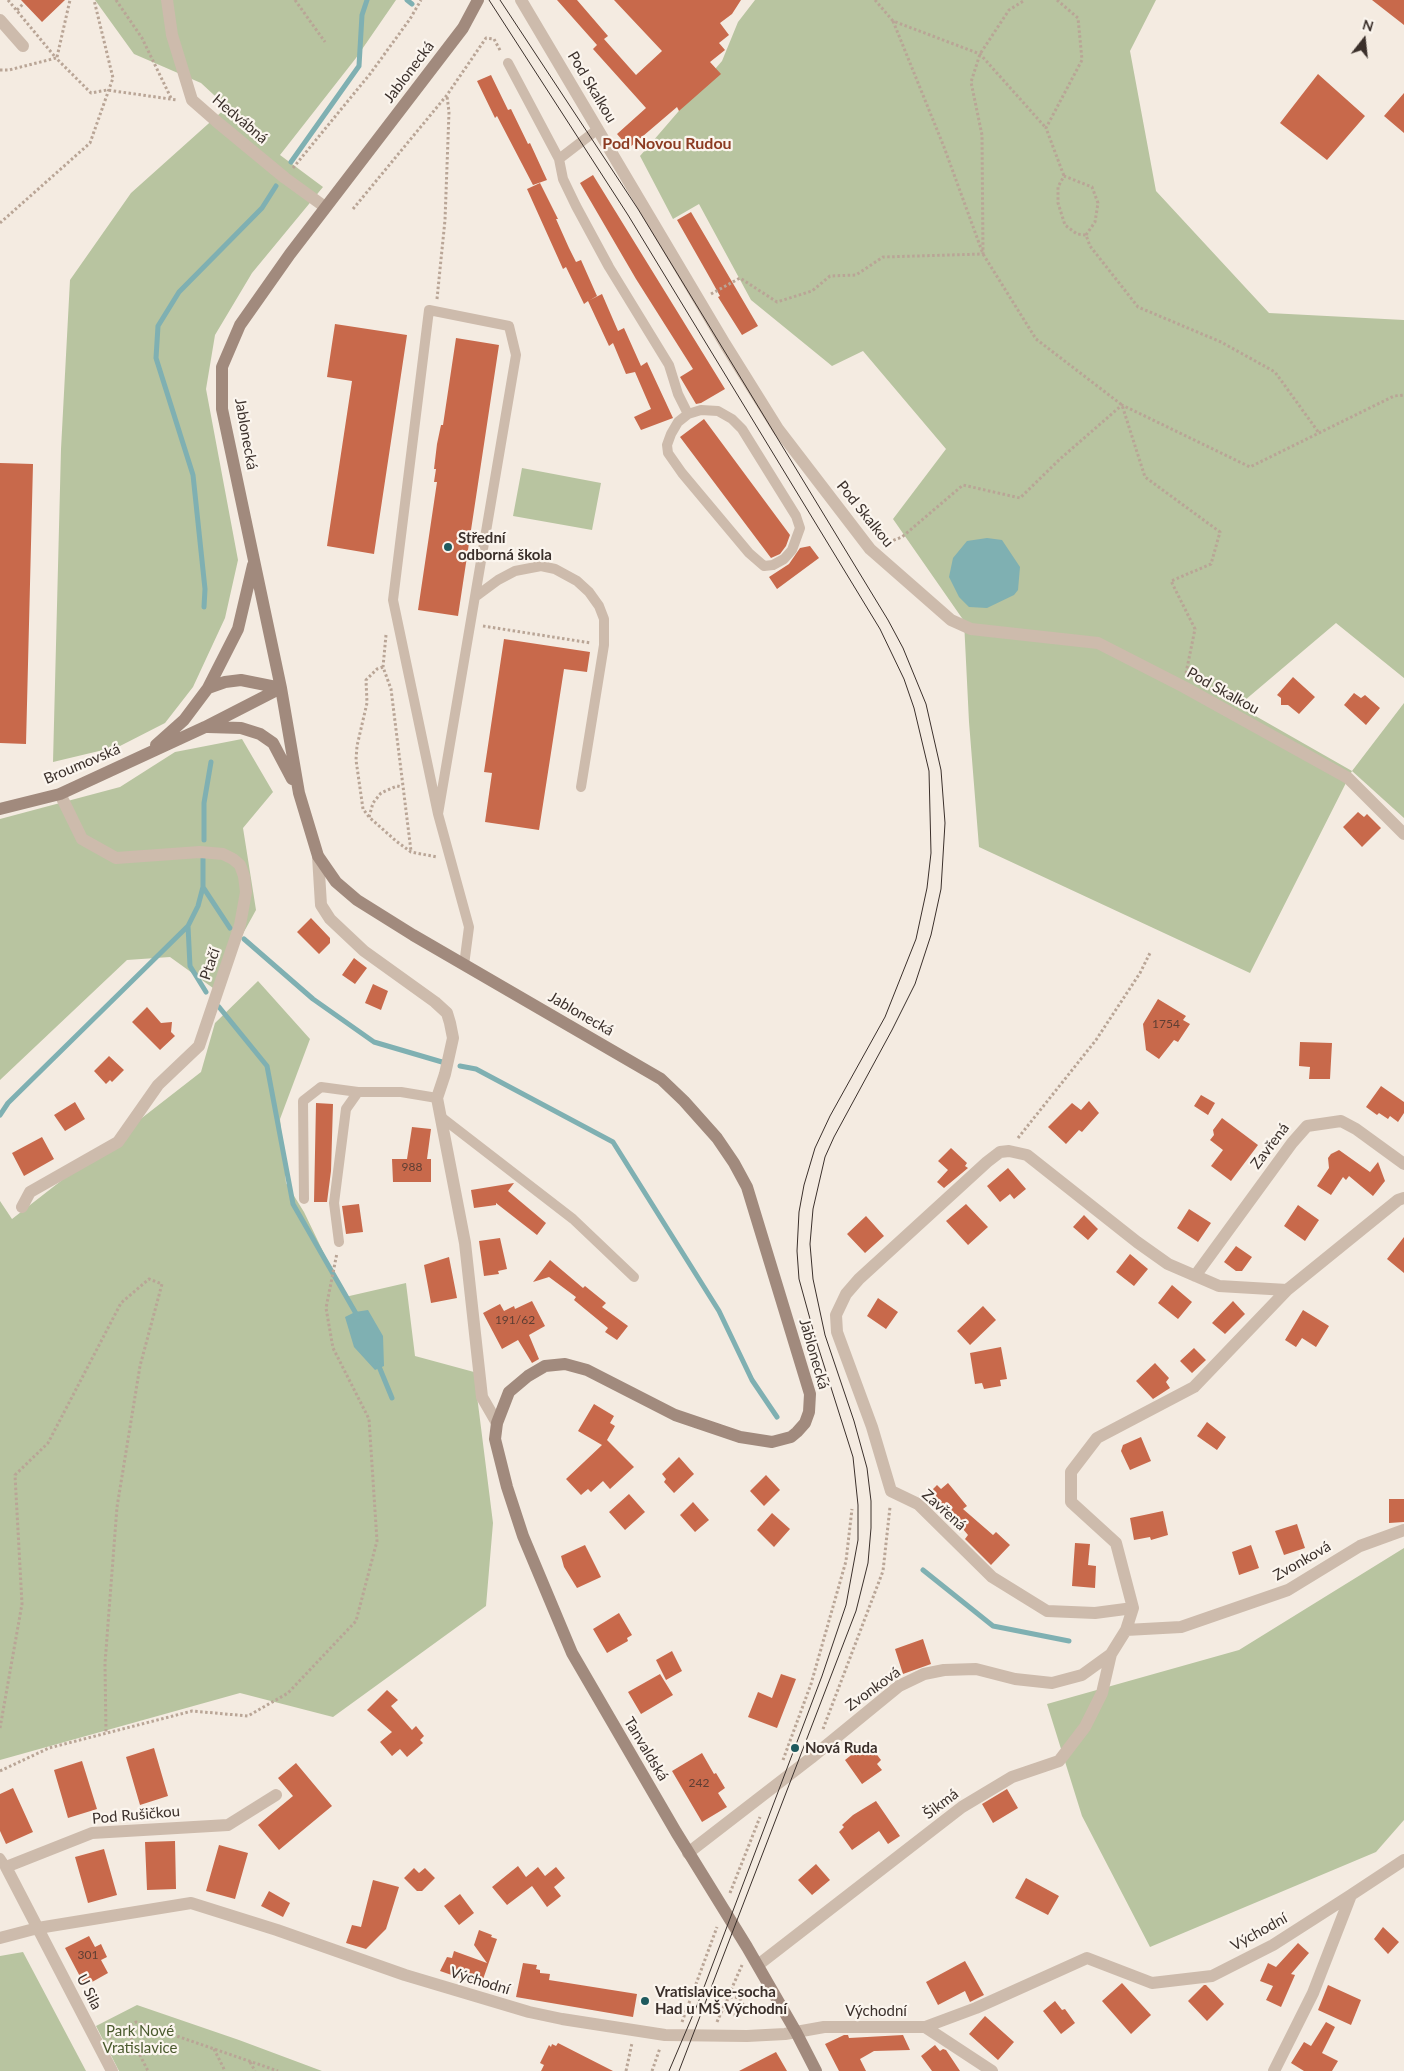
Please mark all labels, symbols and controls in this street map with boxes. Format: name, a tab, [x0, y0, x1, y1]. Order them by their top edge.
north arrow	[1339, 15, 1389, 65]
text: N	[1361, 15, 1376, 35]
street label: Jablonecká	[380, 38, 438, 106]
street label: Pod Skalkou	[564, 48, 620, 126]
street label: Hedvábná	[209, 91, 271, 147]
district label: Pod Novou Rudou	[602, 134, 732, 154]
street label: Jablonecká	[231, 397, 261, 471]
street label: Pod Skalkou	[833, 477, 897, 551]
place label: Střední odborná škola	[458, 529, 552, 564]
marker: Střední odborná škola	[442, 541, 454, 553]
street label: Pod Skalkou	[1184, 664, 1262, 718]
street label: Broumovská	[41, 740, 123, 788]
street label: Ptačí	[196, 946, 224, 982]
street label: Jablonecká	[545, 988, 617, 1040]
house number: 1754	[1152, 1017, 1180, 1031]
street label: Zavřená	[1247, 1119, 1293, 1173]
house number: 988	[402, 1160, 422, 1174]
house number: 191/62	[495, 1313, 535, 1327]
street label: Jablonecká	[795, 1317, 833, 1391]
street label: Zavřená	[918, 1486, 970, 1534]
street label: Zvonková	[1270, 1537, 1334, 1585]
street label: Zvonková	[842, 1663, 904, 1715]
street label: Tanvaldská	[620, 1714, 672, 1784]
place label: Nová Ruda	[805, 1739, 878, 1757]
marker: Nová Ruda	[789, 1742, 801, 1754]
house number: 242	[689, 1776, 709, 1790]
street label: Šikmá	[920, 1785, 962, 1823]
street label: Pod Rušičkou	[91, 1802, 181, 1828]
street label: Východní	[1228, 1909, 1290, 1955]
house number: 301	[78, 1948, 98, 1962]
street label: Východní	[448, 1963, 512, 1999]
street label: U Sila	[72, 1971, 106, 2013]
place label: Vratislavice-socha Had u MŠ Východní	[655, 1983, 787, 2018]
marker: Vratislavice-socha Had u MŠ Východní	[639, 1995, 651, 2007]
street label: Východní	[845, 2002, 907, 2020]
park label: Park Nové Vratislavice	[103, 2022, 177, 2057]

